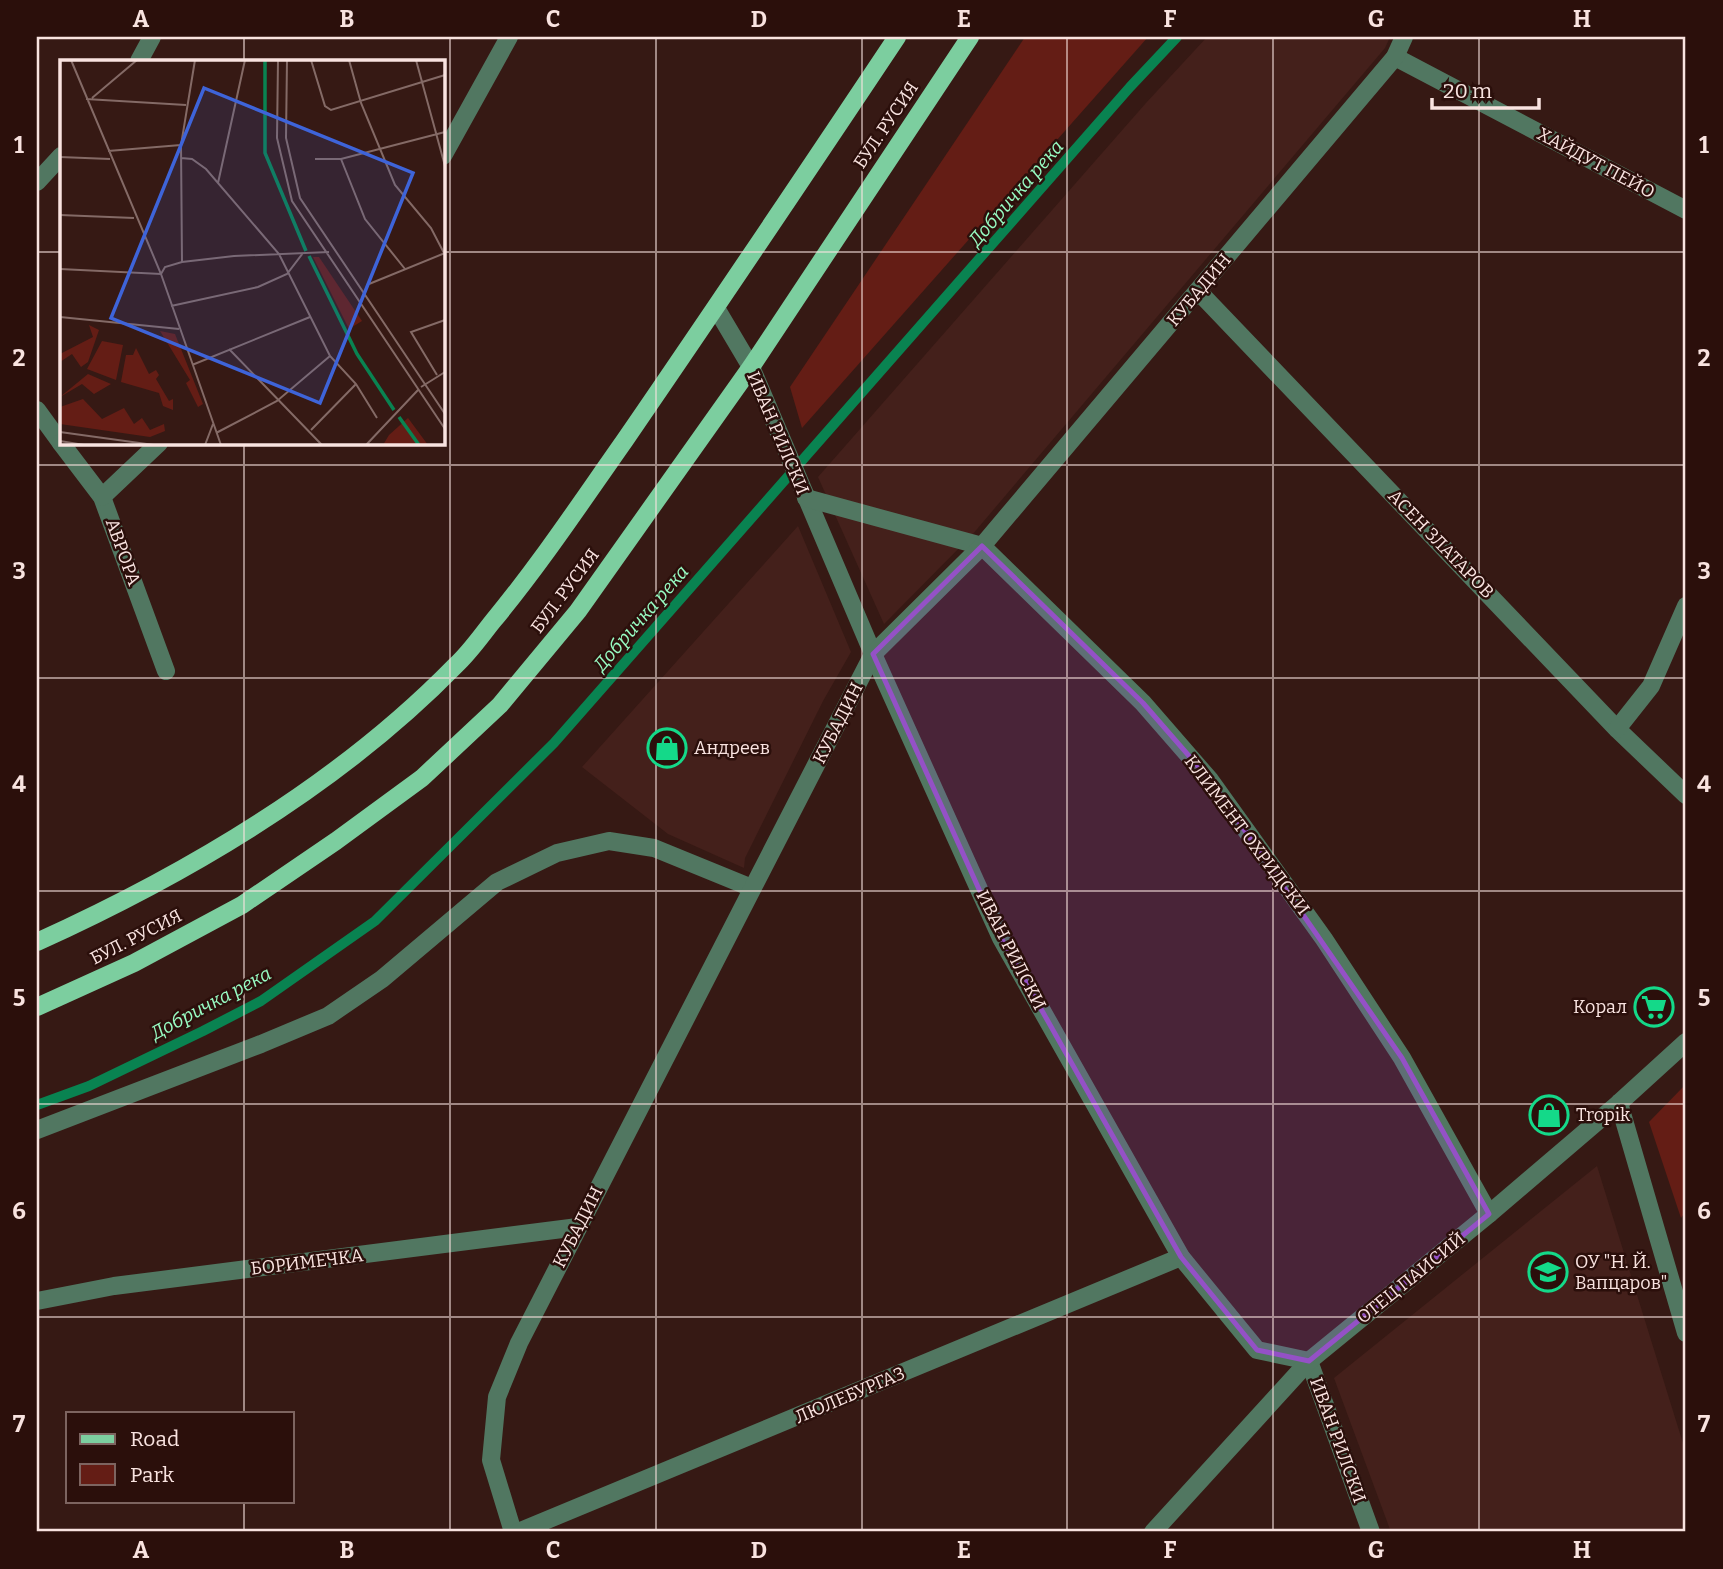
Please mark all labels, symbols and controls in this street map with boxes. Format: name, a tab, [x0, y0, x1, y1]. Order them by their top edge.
text: A	[133, 5, 150, 33]
text: B	[340, 5, 354, 33]
text: C	[546, 5, 560, 33]
text: D	[751, 5, 767, 33]
text: E	[957, 5, 971, 33]
text: F	[1164, 5, 1177, 33]
text: G	[1368, 5, 1385, 33]
text: H	[1573, 5, 1591, 33]
inset map	[60, 60, 444, 444]
scale bar	[1432, 66, 1539, 110]
street label: БУЛ. РУСИЯ	[849, 77, 923, 173]
text: 20 m	[1443, 78, 1492, 104]
street label: ХАЙДУТ ПЕЙО	[1534, 123, 1658, 203]
text: 1	[14, 131, 24, 159]
text: 1	[1699, 131, 1709, 159]
water label: Добричка река	[962, 135, 1068, 252]
street label: КУБАДИН	[1162, 249, 1236, 331]
text: 2	[13, 344, 26, 372]
text: 2	[1698, 344, 1711, 372]
street label: ИВАН РИЛСКИ	[742, 368, 814, 498]
street label: АСЕН ЗЛАТАРОВ	[1383, 485, 1499, 603]
street label: АВРОРА	[101, 515, 145, 589]
street label: БУЛ. РУСИЯ	[526, 544, 604, 638]
text: 3	[12, 557, 26, 585]
text: 3	[1697, 557, 1711, 585]
water label: Добричка река	[587, 560, 693, 677]
street label: КУБАДИН	[808, 679, 868, 767]
shop icon: Андреев	[646, 727, 688, 769]
place label: Андреев	[694, 737, 770, 759]
street label: КЛИМЕНТ ОХРИДСКИ	[1180, 751, 1314, 919]
text: 4	[12, 770, 26, 798]
text: 4	[1697, 770, 1711, 798]
street label: ИВАН РИЛСКИ	[971, 886, 1051, 1014]
street label: БУЛ. РУСИЯ	[86, 905, 186, 969]
water label: Добричка река	[145, 962, 275, 1045]
text: 5	[13, 984, 25, 1012]
text: 5	[1698, 984, 1710, 1012]
supermarket icon: Корал	[1633, 986, 1675, 1028]
place label: Корал	[1573, 996, 1627, 1018]
shop icon: Tropik	[1528, 1094, 1570, 1136]
place label: Tropik	[1576, 1104, 1631, 1126]
street label: КУБАДИН	[548, 1183, 608, 1271]
text: 6	[12, 1197, 26, 1225]
text: 6	[1697, 1197, 1711, 1225]
street label: ОТЕЦ ПАИСИЙ	[1352, 1228, 1470, 1328]
street label: БОРИМЕЧКА	[250, 1244, 365, 1280]
school or university icon: ОУ "Н. Й. Вапцаров"	[1527, 1251, 1569, 1293]
place label: ОУ "Н. Й. Вапцаров"	[1575, 1251, 1667, 1294]
street label: ЛЮЛЕБУРГАЗ	[792, 1362, 908, 1428]
street label: ИВАН РИЛСКИ	[1305, 1374, 1371, 1506]
text: 7	[13, 1410, 26, 1438]
text: 7	[1698, 1410, 1711, 1438]
legend	[66, 1412, 294, 1502]
text: Road	[130, 1426, 179, 1452]
text: Park	[130, 1462, 174, 1488]
text: A	[133, 1536, 150, 1564]
text: B	[340, 1536, 354, 1564]
text: C	[546, 1536, 560, 1564]
text: D	[751, 1536, 767, 1564]
text: E	[957, 1536, 971, 1564]
text: F	[1164, 1536, 1177, 1564]
text: G	[1368, 1536, 1385, 1564]
text: H	[1573, 1536, 1591, 1564]

